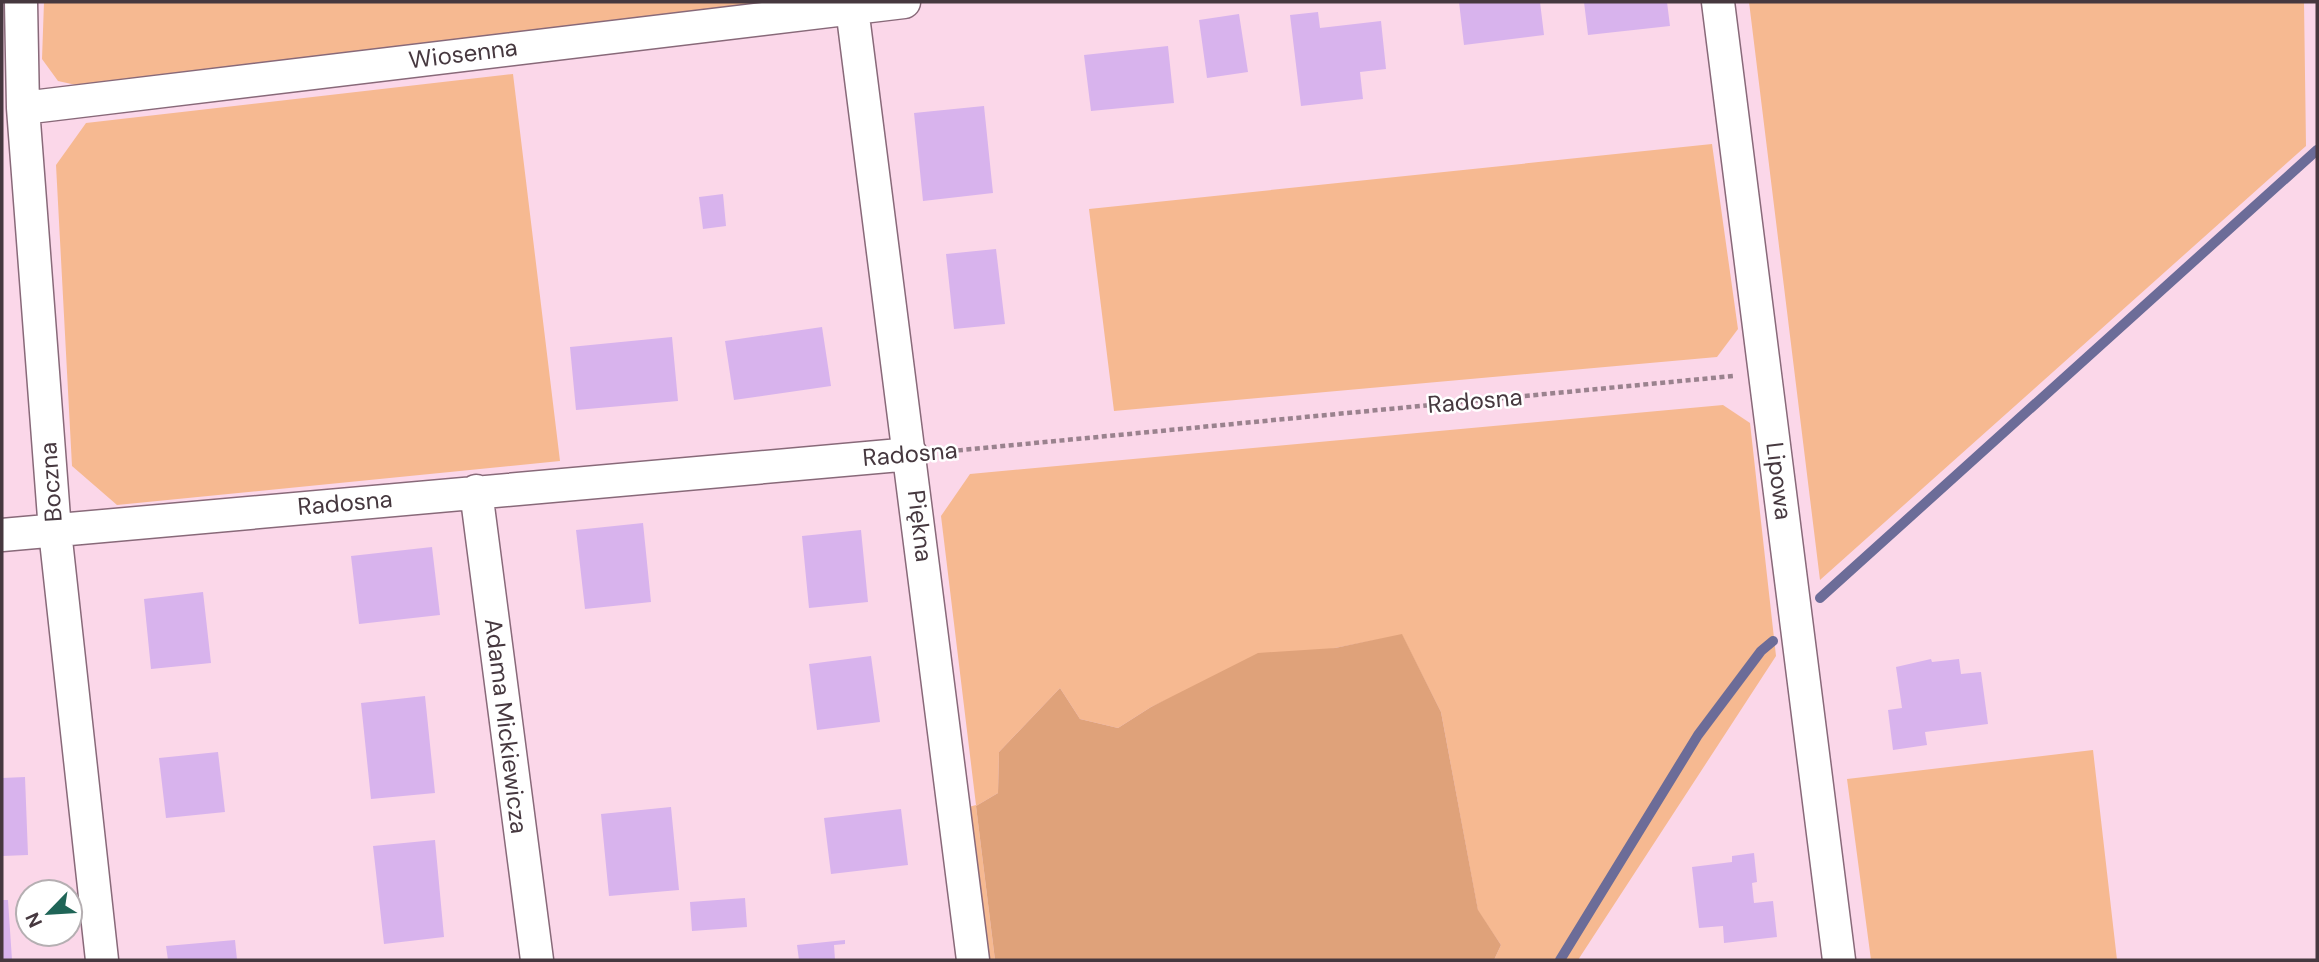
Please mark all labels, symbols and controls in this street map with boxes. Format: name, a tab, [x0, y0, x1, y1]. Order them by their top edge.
street label: Wiosenna	[407, 31, 519, 76]
street label: Radosna	[1426, 381, 1524, 420]
street label: Radosna	[861, 434, 959, 473]
street label: Lipowa	[1759, 440, 1800, 522]
street label: Boczna	[32, 441, 69, 523]
street label: Radosna	[296, 483, 394, 522]
street label: Piękna	[901, 488, 940, 564]
street label: Adama Mickiewicza	[478, 616, 535, 835]
north arrow	[14, 878, 84, 948]
text: N	[20, 908, 48, 932]

